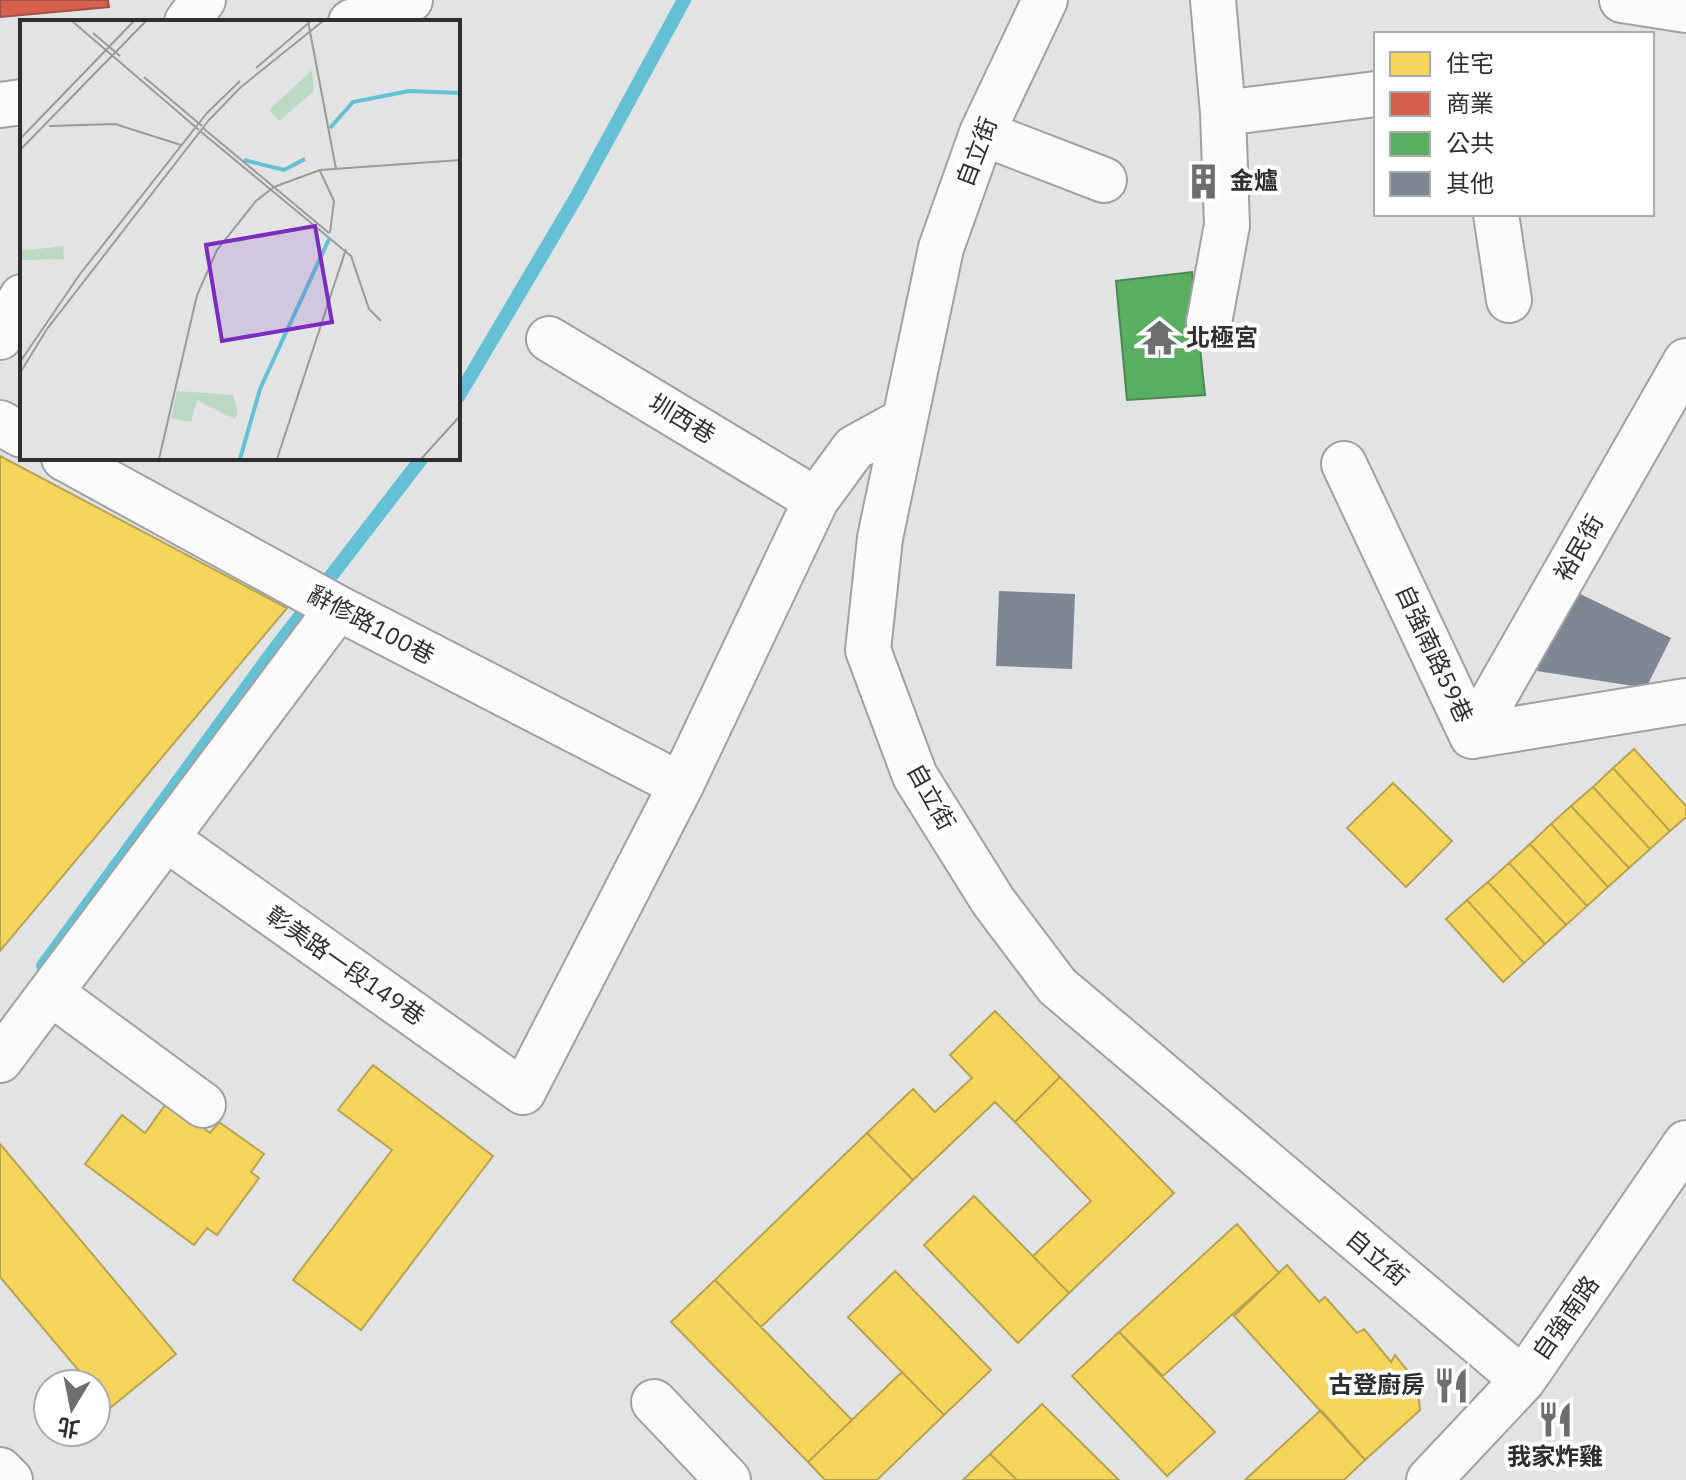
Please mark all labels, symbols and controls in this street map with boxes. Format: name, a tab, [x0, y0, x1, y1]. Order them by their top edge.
inset map	[20, 20, 460, 460]
legend	[1374, 32, 1654, 216]
text: 住宅	[1446, 47, 1494, 79]
text: 商業	[1446, 87, 1494, 119]
street label: 自立街	[948, 112, 1004, 191]
text: 公共	[1446, 127, 1494, 159]
building icon: 金爐	[1185, 162, 1223, 200]
place label: 金爐	[1230, 164, 1278, 196]
text: 其他	[1446, 167, 1494, 199]
temple icon: 北極宮	[1141, 319, 1179, 357]
place label: 北極宮	[1186, 321, 1258, 353]
street label: 圳西巷	[643, 386, 722, 450]
street label: 裕民街	[1546, 508, 1610, 587]
street label: 辭修路100巷	[303, 577, 440, 671]
street label: 自強南路59巷	[1389, 579, 1481, 728]
street label: 自立街	[900, 757, 963, 836]
street label: 彰美路一段149巷	[260, 898, 431, 1032]
street label: 自立街	[1340, 1222, 1416, 1293]
street label: 自強南路	[1525, 1269, 1606, 1366]
restaurant icon: 古登廚房	[1432, 1366, 1470, 1404]
north arrow	[32, 1368, 112, 1448]
place label: 古登廚房	[1329, 1368, 1425, 1400]
restaurant icon: 我家炸雞	[1536, 1401, 1574, 1439]
text: 北	[55, 1412, 82, 1444]
place label: 我家炸雞	[1507, 1440, 1603, 1472]

